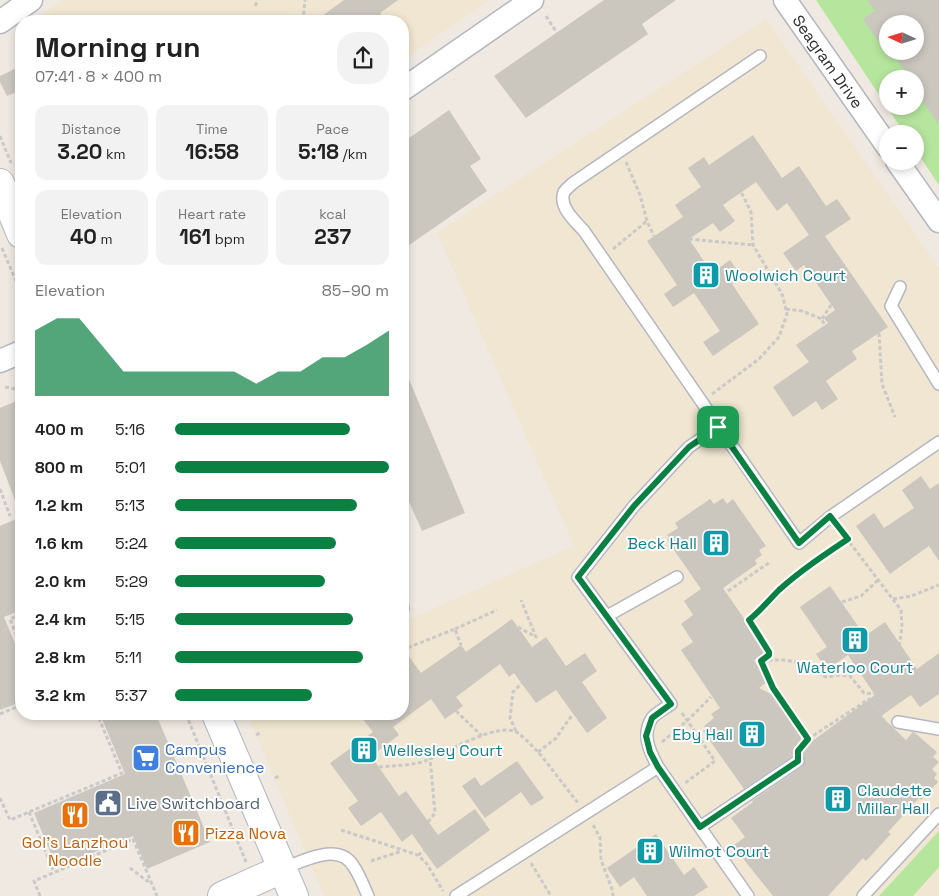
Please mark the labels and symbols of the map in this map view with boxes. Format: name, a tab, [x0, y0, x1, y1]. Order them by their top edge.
street label: Seagram Drive	[788, 11, 868, 113]
north arrow	[879, 15, 924, 60]
building icon: Woolwich Court	[691, 260, 721, 290]
place label: Woolwich Court	[725, 265, 846, 286]
pin	[697, 406, 739, 448]
building icon: Beck Hall	[701, 528, 731, 558]
place label: Beck Hall	[627, 533, 697, 554]
building icon: Waterloo Court	[840, 625, 870, 655]
place label: Waterloo Court	[797, 657, 913, 678]
building icon: Eby Hall	[737, 719, 767, 749]
place label: Eby Hall	[672, 724, 733, 745]
building icon: Wellesley Court	[349, 735, 379, 765]
place label: Campus Convenience	[165, 739, 265, 778]
place label: Wellesley Court	[383, 740, 503, 761]
supermarket icon: Campus Convenience	[131, 743, 161, 773]
place label: Claudette Millar Hall	[857, 780, 932, 819]
building icon: Claudette Millar Hall	[823, 784, 853, 814]
public building icon: Live Switchboard	[93, 788, 123, 818]
place label: Live Switchboard	[127, 793, 260, 814]
restaurant icon: Gol's Lanzhou Noodle	[60, 800, 90, 830]
restaurant icon: Pizza Nova	[171, 818, 201, 848]
place label: Pizza Nova	[205, 823, 286, 844]
place label: Gol's Lanzhou Noodle	[22, 832, 128, 871]
building icon: Wilmot Court	[635, 836, 665, 866]
place label: Wilmot Court	[669, 841, 769, 862]

